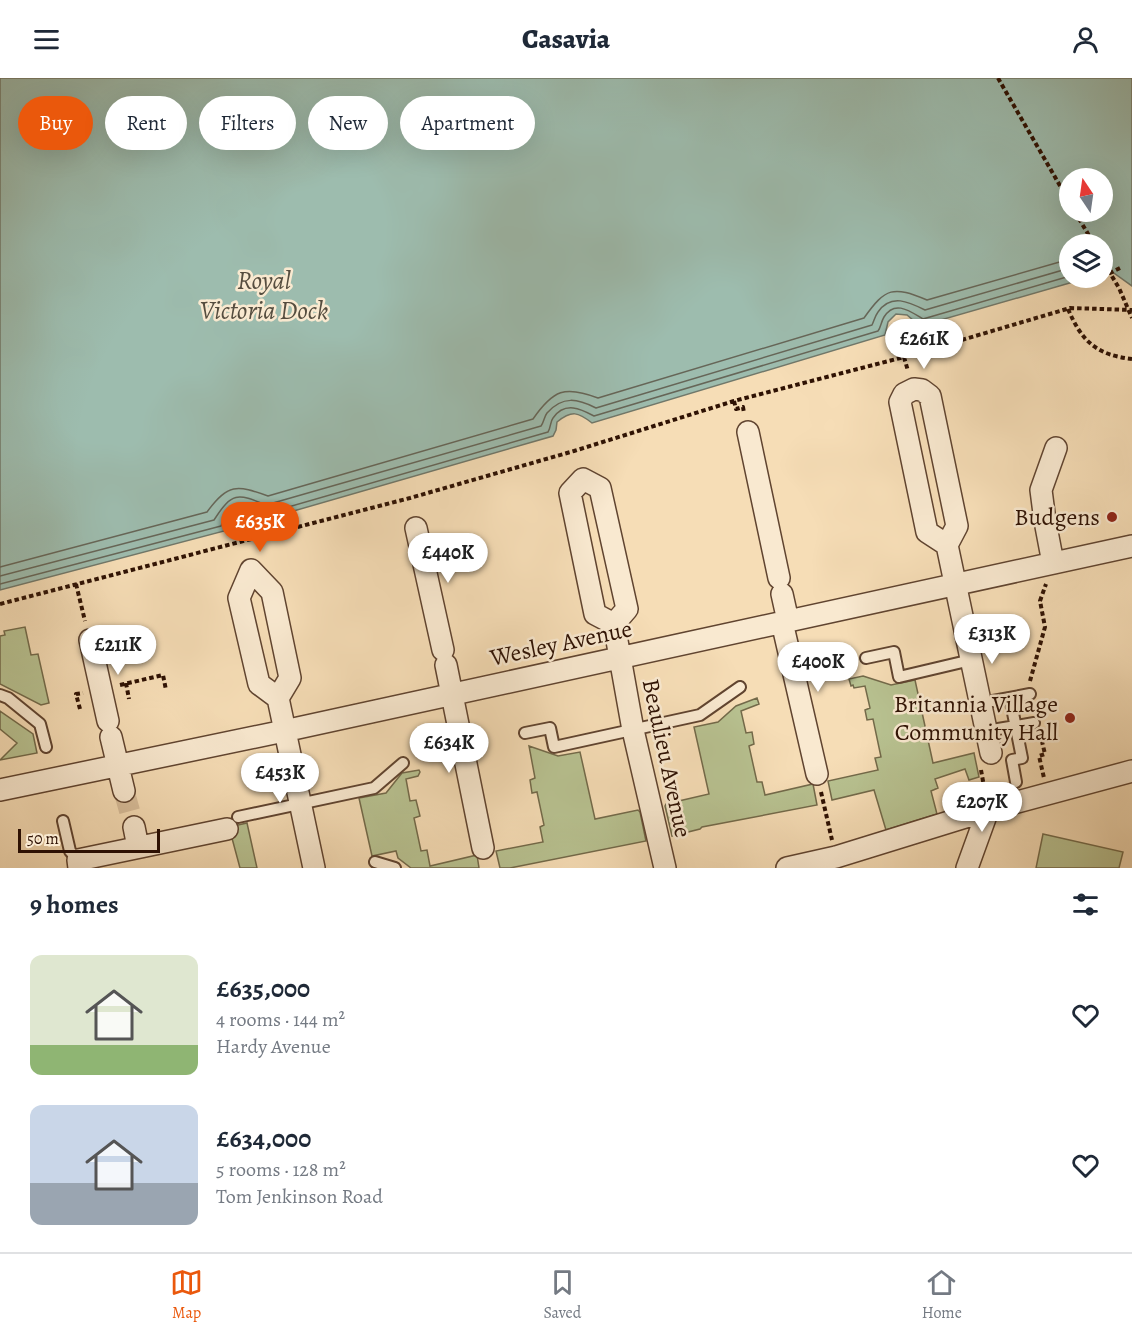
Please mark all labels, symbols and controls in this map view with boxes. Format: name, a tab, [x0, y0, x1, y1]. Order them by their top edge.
text: Casavia	[522, 21, 610, 57]
icon: menu	[30, 23, 63, 56]
icon: person	[1069, 23, 1102, 56]
chip: Buy	[18, 96, 93, 150]
chip: Rent	[105, 96, 187, 150]
chip: Filters	[199, 96, 296, 150]
chip: New	[308, 96, 388, 150]
chip: Apartment	[400, 96, 535, 150]
north arrow	[1059, 168, 1113, 222]
map controls	[1059, 168, 1113, 288]
button: layers	[1059, 234, 1113, 288]
water label: Royal Victoria Dock	[200, 263, 328, 328]
pin: £261K	[882, 319, 966, 370]
text: £261K	[899, 325, 949, 352]
place label: Budgens	[1014, 501, 1100, 533]
pin: £635K	[218, 502, 302, 553]
text: £635K	[235, 508, 285, 535]
marker: Budgens	[1105, 510, 1119, 524]
pin: £440K	[406, 533, 490, 584]
text: £440K	[422, 539, 474, 566]
street label: Wesley Avenue	[486, 612, 635, 674]
pin: £313K	[950, 614, 1034, 665]
text: £313K	[968, 620, 1016, 647]
pin: £211K	[76, 625, 160, 676]
text: £211K	[94, 631, 142, 658]
pin: £400K	[776, 642, 860, 693]
text: £400K	[791, 648, 845, 675]
street label: Beaulieu Avenue	[635, 676, 699, 840]
place label: Britannia Village Community Hall	[894, 688, 1058, 748]
marker: Britannia Village Community Hall	[1063, 711, 1077, 725]
pin: £634K	[407, 723, 491, 774]
text: £634K	[424, 729, 474, 756]
pin: £453K	[238, 753, 322, 804]
text: £453K	[255, 759, 305, 786]
pin: £207K	[940, 782, 1024, 833]
text: £207K	[956, 788, 1008, 815]
scale bar	[18, 826, 160, 854]
text: 50 m	[27, 828, 59, 850]
text: 9 homes	[30, 887, 119, 922]
icon: filters	[1069, 888, 1102, 921]
text: £635,000	[216, 971, 310, 1006]
icon: home	[78, 979, 150, 1051]
icon: heart	[1069, 999, 1102, 1032]
text: 4 rooms · 144 m²	[216, 1006, 345, 1033]
text: Hardy Avenue	[216, 1033, 331, 1060]
text: £634,000	[216, 1121, 311, 1156]
icon: home	[78, 1129, 150, 1201]
icon: heart	[1069, 1149, 1102, 1182]
text: 5 rooms · 128 m²	[216, 1156, 346, 1183]
text: Tom Jenkinson Road	[216, 1183, 383, 1210]
tab: Map	[170, 1266, 203, 1324]
tab: Saved	[543, 1266, 581, 1324]
tab: Home	[922, 1266, 962, 1324]

